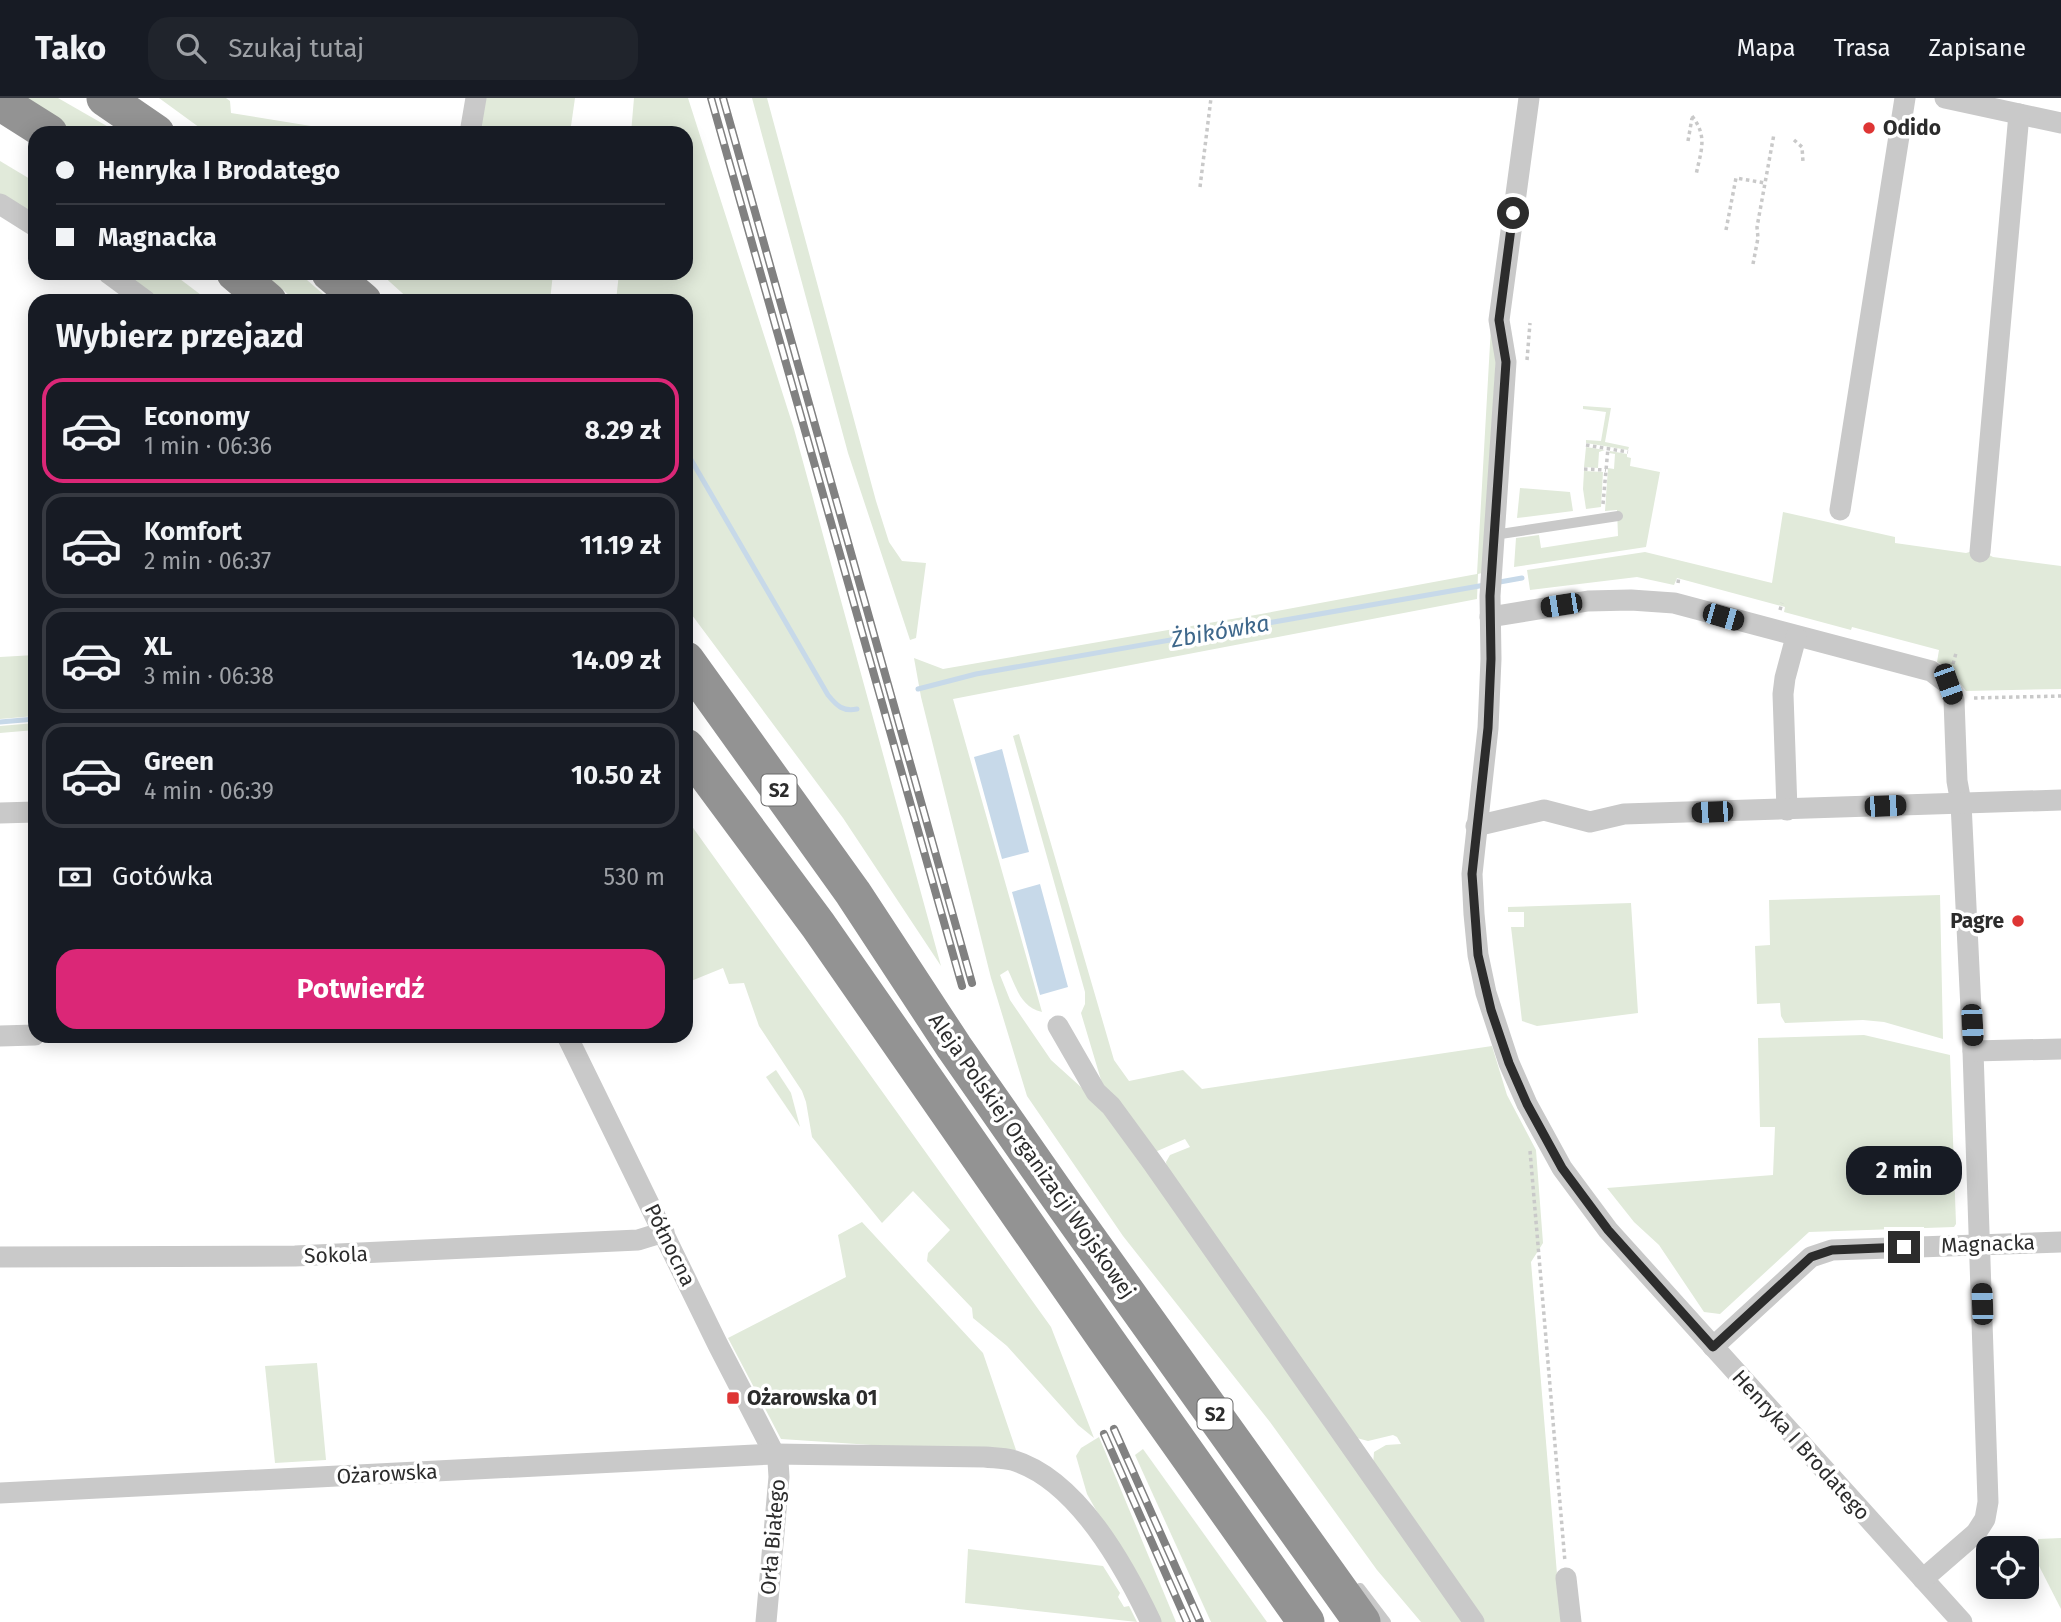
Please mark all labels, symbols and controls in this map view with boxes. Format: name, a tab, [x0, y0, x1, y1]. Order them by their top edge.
search box	[148, 17, 638, 80]
text: Tako	[35, 28, 106, 68]
icon: search	[172, 29, 210, 67]
text: Szukaj tutaj	[228, 33, 364, 64]
text: Mapa	[1737, 34, 1796, 62]
text: Trasa	[1834, 34, 1891, 62]
text: Zapisane	[1929, 34, 2026, 62]
place label: Odido	[1883, 115, 1941, 141]
marker: Odido	[1861, 120, 1877, 136]
text: Henryka I Brodatego	[98, 155, 340, 186]
route start	[1497, 197, 1529, 229]
text: Magnacka	[98, 222, 217, 253]
text: Wybierz przejazd	[56, 317, 304, 355]
icon: car	[60, 399, 123, 462]
text: Economy	[144, 401, 250, 432]
text: 8.29 zł	[585, 415, 661, 446]
text: 1 min · 06:36	[144, 432, 272, 460]
icon: car	[60, 514, 123, 577]
text: Komfort	[144, 516, 242, 547]
text: 11.19 zł	[580, 530, 661, 561]
text: 2 min · 06:37	[144, 547, 271, 575]
car	[1539, 591, 1584, 619]
car	[1700, 601, 1747, 633]
water label: Żbikówka	[1168, 609, 1271, 654]
icon: car	[60, 629, 123, 692]
text: XL	[144, 631, 172, 662]
text: 14.09 zł	[572, 645, 661, 676]
car	[1931, 661, 1966, 707]
text: 3 min · 06:38	[144, 662, 274, 690]
icon: car	[60, 744, 123, 807]
text: Green	[144, 746, 214, 777]
text: 10.50 zł	[571, 760, 661, 791]
road number: S2	[762, 775, 796, 806]
text: 4 min · 06:39	[144, 777, 274, 805]
car	[1864, 795, 1907, 817]
car	[1691, 801, 1734, 823]
icon: cash	[56, 858, 94, 896]
text: Gotówka	[112, 861, 213, 892]
text: 530 m	[604, 863, 665, 891]
place label: Pagre	[1950, 908, 2004, 934]
marker: Pagre	[2010, 913, 2026, 929]
button: Potwierdź	[56, 949, 665, 1029]
car	[1961, 1003, 1984, 1047]
street label: Aleja Polskiej Organizacji Wojskowej	[923, 1008, 1141, 1304]
callout: 2 min	[1846, 1146, 1962, 1194]
text: 2 min	[1876, 1156, 1932, 1184]
street label: Północna	[639, 1199, 701, 1291]
street label: Magnacka	[1941, 1229, 2035, 1259]
route end	[1888, 1231, 1920, 1263]
street label: Sokola	[304, 1241, 368, 1269]
car	[1971, 1283, 1994, 1325]
street label: Henryka I Brodatego	[1727, 1364, 1875, 1526]
place label: Ożarowska 01	[747, 1385, 877, 1411]
marker: Ożarowska 01	[725, 1390, 741, 1406]
road number: S2	[1198, 1398, 1232, 1430]
street label: Ożarowska	[336, 1458, 438, 1490]
street label: Orła Białego	[755, 1478, 791, 1596]
map controls	[1976, 1536, 2039, 1599]
button: locate	[1976, 1536, 2039, 1599]

